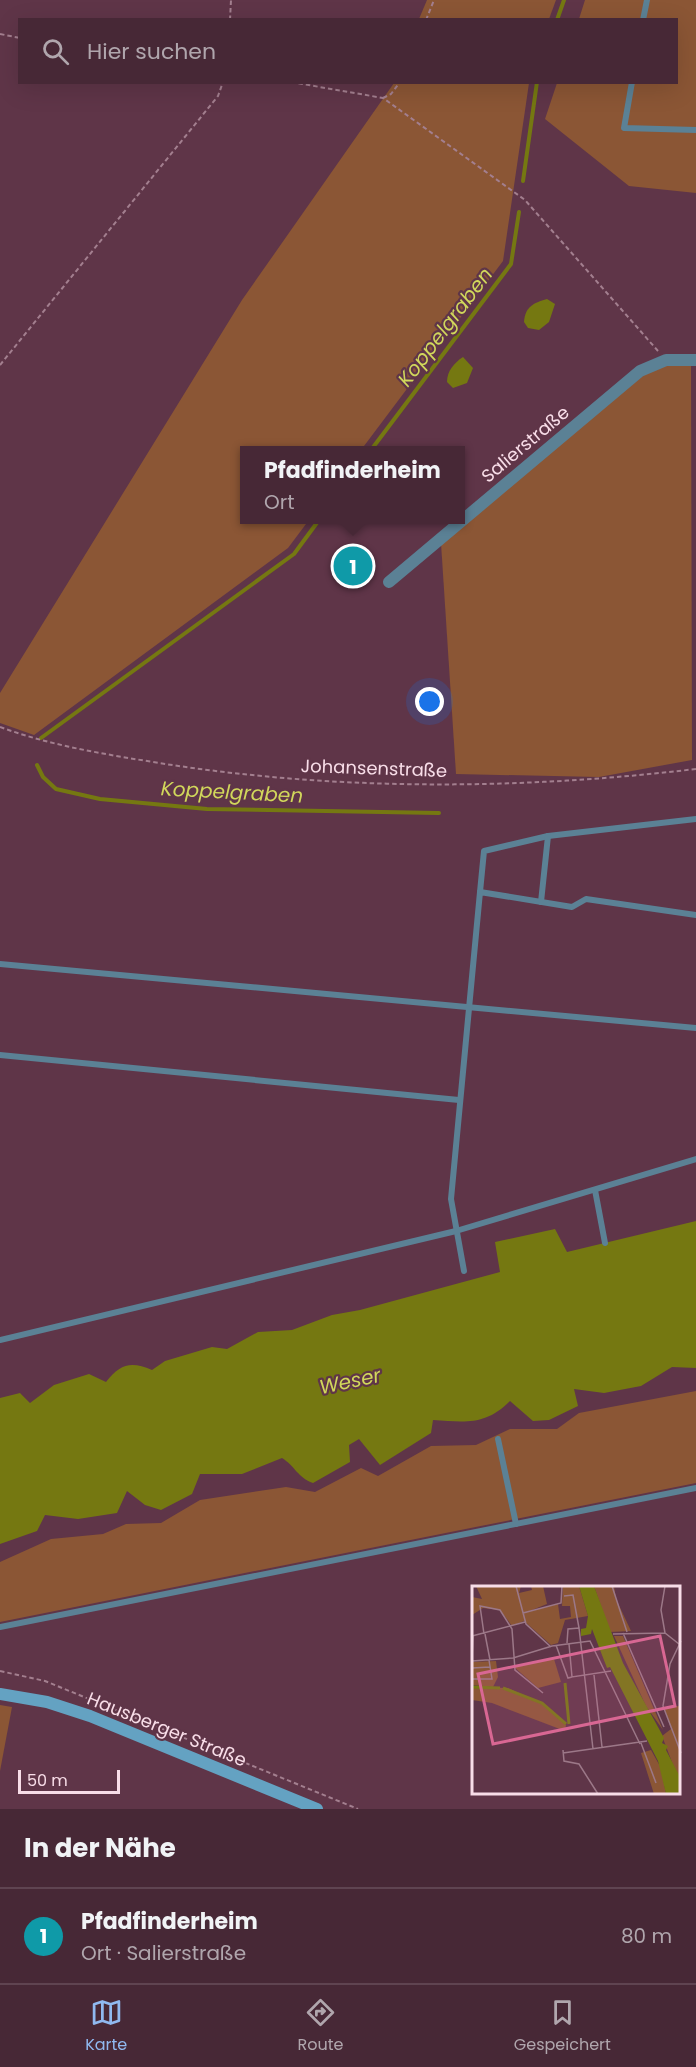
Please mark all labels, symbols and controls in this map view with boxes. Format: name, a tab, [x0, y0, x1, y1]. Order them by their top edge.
search box	[18, 18, 678, 84]
icon: search	[39, 35, 72, 68]
text: Hier suchen	[87, 36, 216, 67]
water label: Koppelgraben	[391, 262, 499, 392]
street label: Salierstraße	[476, 400, 574, 488]
popup	[240, 446, 465, 524]
text: Pfadfinderheim	[264, 455, 441, 486]
text: Ort	[264, 488, 295, 516]
pin: 1	[334, 544, 372, 588]
your location	[415, 687, 444, 716]
street label: Johansenstraße	[300, 753, 448, 783]
water label: Koppelgraben	[160, 774, 304, 810]
water label: Weser	[317, 1361, 384, 1401]
inset map	[472, 1586, 681, 1794]
street label: Hausberger Straße	[84, 1686, 250, 1772]
scale bar	[18, 1767, 120, 1794]
text: 50 m	[27, 1769, 68, 1792]
text: In der Nähe	[24, 1830, 176, 1866]
text: Pfadfinderheim	[81, 1906, 258, 1937]
text: 1	[40, 1922, 47, 1950]
text: 80 m	[621, 1922, 672, 1950]
text: Ort · Salierstraße	[81, 1939, 246, 1967]
tab: Karte	[85, 1996, 127, 2057]
tab: Route	[298, 1996, 344, 2057]
tab: Gespeichert	[514, 1996, 611, 2057]

